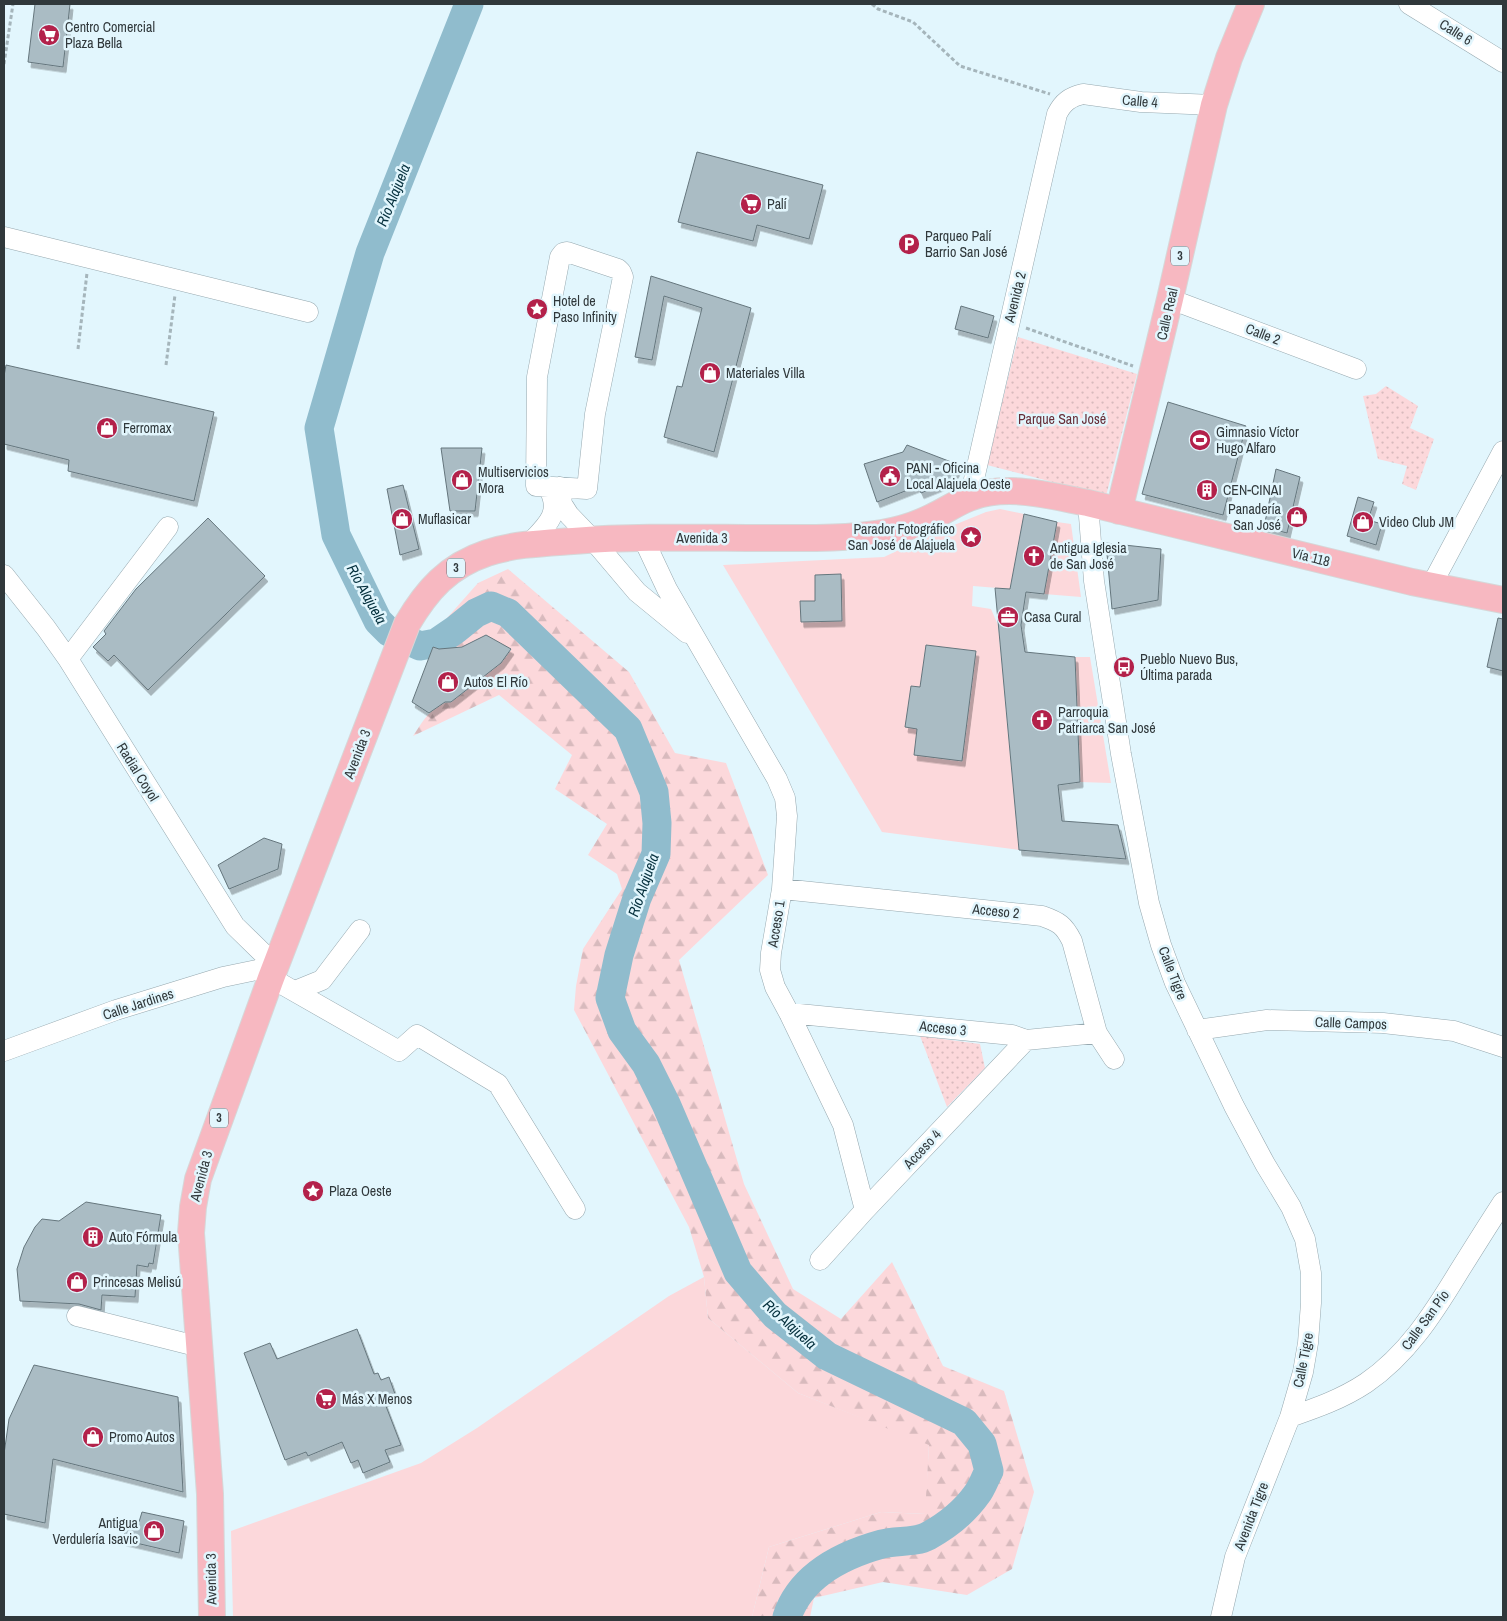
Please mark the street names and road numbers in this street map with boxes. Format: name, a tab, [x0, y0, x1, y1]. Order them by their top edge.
street label: Calle 6	[1436, 15, 1476, 49]
street label: Calle 4	[1121, 90, 1159, 112]
road number: 3	[1171, 247, 1189, 266]
street label: Avenida 2	[1000, 270, 1030, 325]
street label: Calle Real	[1152, 286, 1182, 342]
street label: Calle 2	[1243, 319, 1283, 349]
street label: Avenida 3	[675, 529, 728, 547]
street label: Vía 118	[1290, 544, 1332, 570]
road number: 3	[447, 558, 465, 578]
street label: Avenida 3	[339, 727, 375, 782]
street label: Radial Coyol	[113, 739, 163, 805]
street label: Acceso 1	[763, 899, 789, 950]
street label: Acceso 2	[971, 899, 1020, 922]
street label: Calle Tigre	[1155, 944, 1191, 1002]
street label: Calle Jardines	[100, 984, 176, 1024]
street label: Calle Campos	[1315, 1013, 1388, 1033]
street label: Acceso 3	[918, 1016, 967, 1039]
road number: 3	[210, 1108, 228, 1128]
street label: Acceso 4	[899, 1125, 945, 1173]
street label: Avenida 3	[185, 1149, 216, 1204]
street label: Calle San Pío	[1397, 1286, 1453, 1354]
street label: Calle Tigre	[1289, 1331, 1317, 1389]
street label: Avenida Tigre	[1229, 1479, 1272, 1554]
street label: Avenida 3	[202, 1553, 220, 1606]

